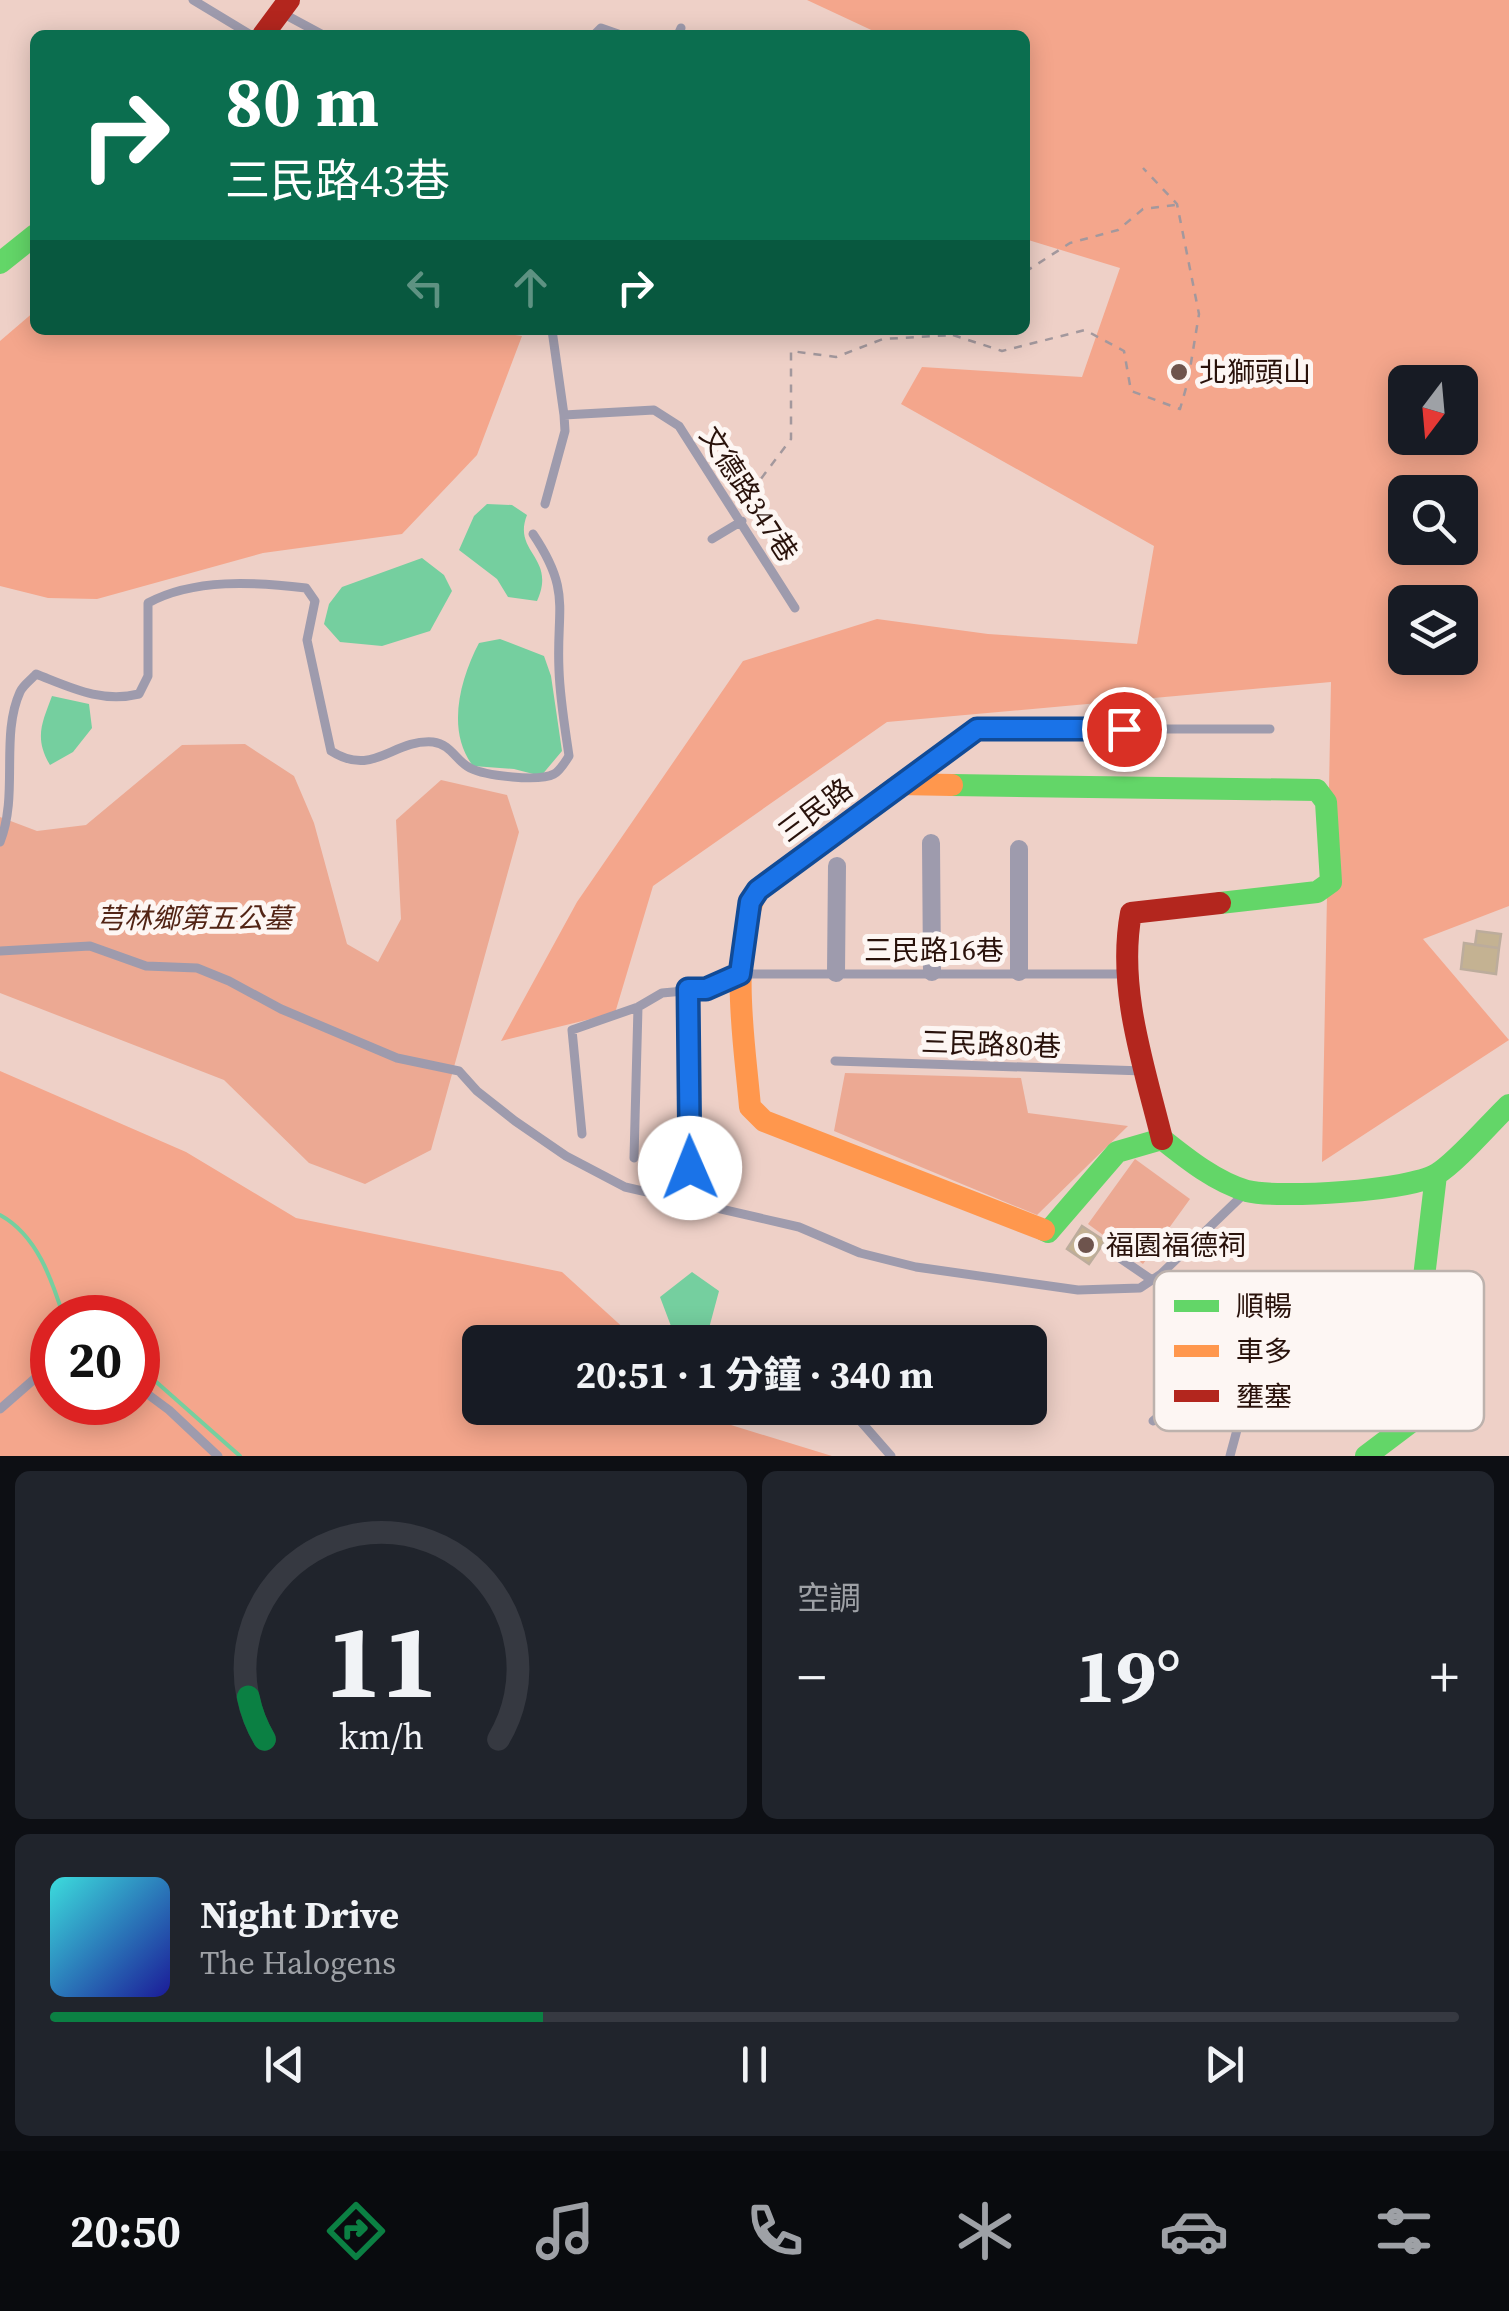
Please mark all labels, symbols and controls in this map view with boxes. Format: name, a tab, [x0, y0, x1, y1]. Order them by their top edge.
text: 80 m	[225, 53, 379, 149]
icon: right	[60, 70, 190, 200]
text: 三民路43巷	[225, 149, 450, 211]
icon: left	[398, 260, 453, 315]
icon: ahead	[503, 260, 558, 315]
icon: right	[608, 260, 663, 315]
place label: 北獅頭山	[1199, 353, 1311, 391]
marker: 北獅頭山	[1168, 361, 1190, 383]
north arrow	[1388, 365, 1478, 455]
map controls	[1388, 365, 1478, 675]
street label: 文德路347巷	[691, 419, 807, 569]
button: search	[1388, 475, 1478, 565]
button: layers	[1388, 585, 1478, 675]
pin	[1082, 687, 1167, 772]
icon: arrive	[1097, 702, 1152, 757]
street label: 三民路	[770, 770, 860, 850]
park label: 芎林鄉第五公墓	[96, 899, 296, 937]
street label: 三民路16巷	[864, 931, 1004, 969]
street label: 三民路80巷	[920, 1023, 1062, 1065]
position arrow	[638, 1116, 742, 1220]
place label: 福園福德祠	[1106, 1226, 1246, 1264]
marker: 福園福德祠	[1075, 1234, 1097, 1256]
legend	[1154, 1271, 1484, 1431]
text: 順暢	[1236, 1287, 1292, 1325]
speed limit sign: 20	[30, 1295, 160, 1425]
text: 車多	[1236, 1332, 1292, 1370]
text: 20:51 · 1 分鐘 · 340 m	[575, 1349, 934, 1401]
text: 壅塞	[1236, 1377, 1292, 1415]
text: 空調	[797, 1576, 861, 1620]
text: 11	[325, 1589, 437, 1732]
text: 19°	[1075, 1624, 1181, 1727]
text: −	[797, 1639, 826, 1714]
text: +	[1430, 1639, 1459, 1714]
text: km/h	[338, 1712, 424, 1761]
text: Night Drive	[200, 1889, 399, 1941]
text: The Halogens	[200, 1941, 396, 1985]
icon: previous	[257, 2037, 312, 2092]
icon: pause	[727, 2037, 782, 2092]
icon: next	[1197, 2037, 1252, 2092]
icon: directions	[321, 2196, 391, 2266]
icon: music	[530, 2196, 600, 2266]
icon: phone	[740, 2196, 810, 2266]
icon: climate	[950, 2196, 1020, 2266]
icon: car	[1159, 2196, 1229, 2266]
icon: filters	[1369, 2196, 1439, 2266]
text: 20:50	[70, 2200, 181, 2262]

